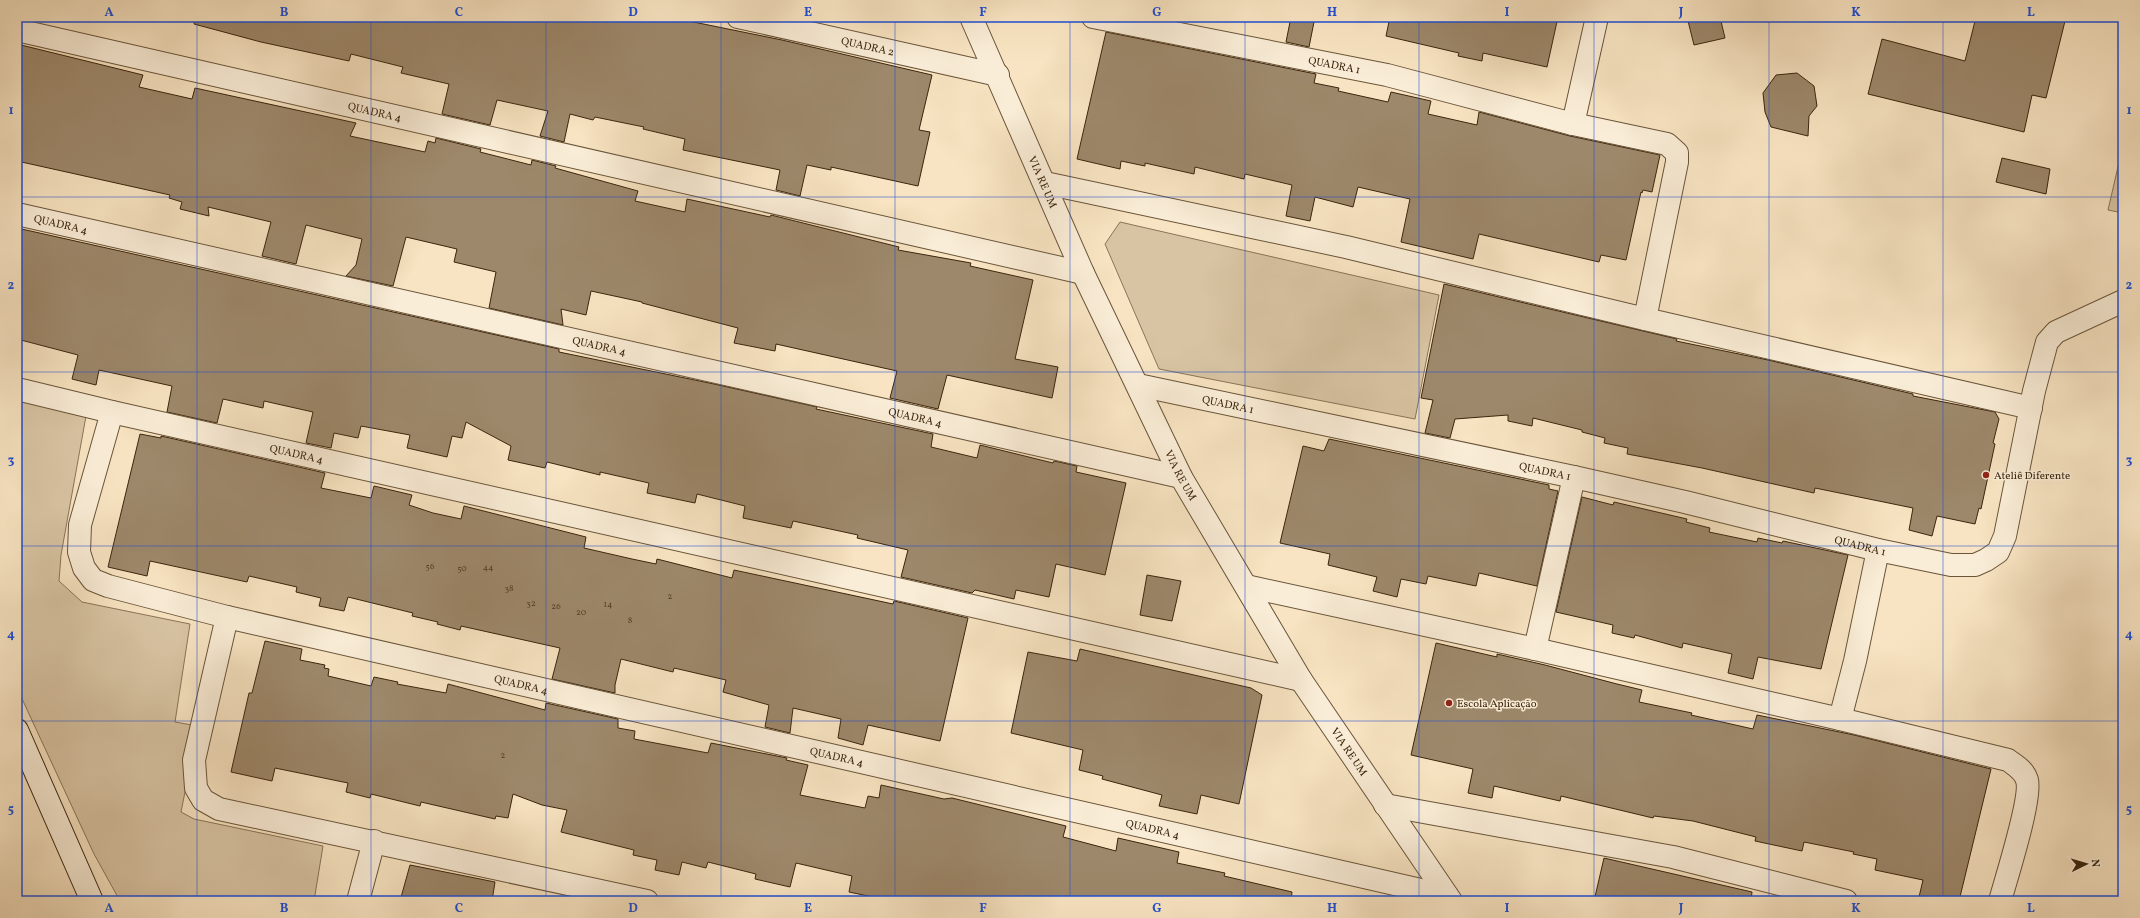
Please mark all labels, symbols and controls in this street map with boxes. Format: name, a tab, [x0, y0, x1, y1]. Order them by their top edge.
text: A	[104, 4, 114, 22]
text: B	[280, 4, 289, 22]
text: C	[455, 4, 463, 22]
text: D	[628, 4, 638, 22]
text: E	[804, 4, 812, 22]
text: F	[979, 4, 987, 22]
text: G	[1152, 4, 1162, 22]
text: H	[1327, 4, 1337, 22]
text: I	[1505, 4, 1510, 22]
text: J	[1678, 4, 1684, 22]
text: K	[1851, 4, 1861, 22]
text: L	[2027, 4, 2035, 22]
street label: QUADRA 2	[839, 34, 896, 61]
street label: QUADRA 1	[1307, 54, 1361, 79]
street label: QUADRA 4	[346, 100, 403, 127]
text: 1	[8, 102, 14, 120]
text: 1	[2126, 102, 2132, 120]
street label: VIA RE UM	[1024, 154, 1060, 211]
street label: QUADRA 4	[32, 212, 89, 239]
text: 2	[8, 277, 15, 295]
text: 2	[2126, 277, 2133, 295]
street label: QUADRA 4	[571, 334, 628, 360]
street label: QUADRA 1	[1200, 393, 1255, 418]
street label: QUADRA 4	[887, 405, 944, 432]
street label: QUADRA 4	[268, 442, 325, 469]
street label: VIA RE UM	[1160, 448, 1199, 504]
text: 3	[8, 452, 15, 470]
text: 3	[2126, 452, 2133, 470]
street label: QUADRA 1	[1517, 460, 1572, 485]
place label: Ateliê Diferente	[1994, 469, 2070, 484]
marker: Ateliê Diferente	[1981, 470, 1991, 480]
street label: QUADRA 1	[1833, 533, 1887, 560]
house number: 56	[426, 560, 435, 573]
house number: 44	[483, 561, 493, 574]
house number: 50	[457, 562, 467, 575]
house number: 38	[504, 582, 514, 595]
house number: 2	[668, 590, 673, 603]
house number: 32	[526, 597, 536, 610]
house number: 14	[604, 598, 612, 611]
house number: 26	[551, 600, 561, 613]
house number: 20	[576, 606, 587, 619]
house number: 8	[628, 614, 633, 627]
text: 4	[7, 626, 15, 644]
text: 4	[2125, 626, 2133, 644]
street label: QUADRA 4	[492, 672, 550, 699]
place label: Escola Aplicação	[1457, 697, 1537, 712]
marker: Escola Aplicação	[1444, 698, 1454, 708]
street label: VIA RE UM	[1327, 725, 1370, 780]
street label: QUADRA 4	[808, 745, 865, 771]
house number: 2	[501, 749, 506, 762]
text: 5	[8, 801, 14, 819]
text: 5	[2126, 801, 2132, 819]
street label: QUADRA 4	[1124, 817, 1181, 844]
north arrow	[2066, 844, 2106, 884]
text: N	[2087, 859, 2102, 868]
text: A	[104, 900, 114, 918]
text: B	[280, 900, 289, 918]
text: C	[455, 900, 463, 918]
text: D	[628, 900, 638, 918]
text: E	[804, 900, 812, 918]
text: F	[979, 900, 987, 918]
text: G	[1152, 900, 1162, 918]
text: H	[1327, 900, 1337, 918]
text: I	[1505, 900, 1510, 918]
text: J	[1678, 900, 1684, 918]
text: K	[1851, 900, 1861, 918]
text: L	[2027, 900, 2035, 918]

